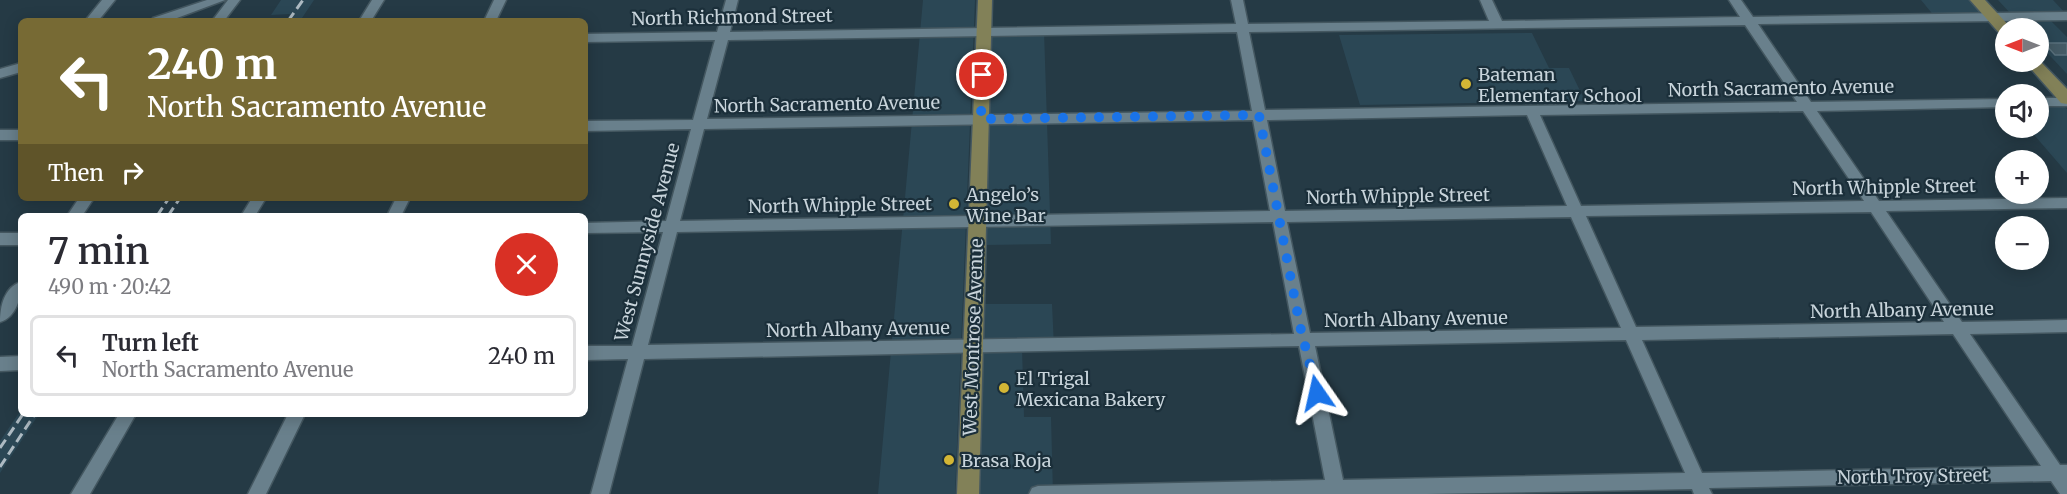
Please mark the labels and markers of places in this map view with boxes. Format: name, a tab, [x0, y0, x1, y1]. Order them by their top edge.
pin	[956, 49, 1007, 100]
place label: Bateman Elementary School	[1478, 63, 1642, 107]
marker: Bateman Elementary School	[1459, 77, 1473, 91]
place label: Angelo’s Wine Bar	[965, 183, 1046, 227]
marker: Angelo’s Wine Bar	[947, 197, 961, 211]
place label: El Trigal Mexicana Bakery	[1016, 367, 1166, 411]
marker: El Trigal Mexicana Bakery	[997, 381, 1011, 395]
place label: Brasa Roja	[961, 449, 1052, 472]
marker: Brasa Roja	[942, 453, 956, 467]

